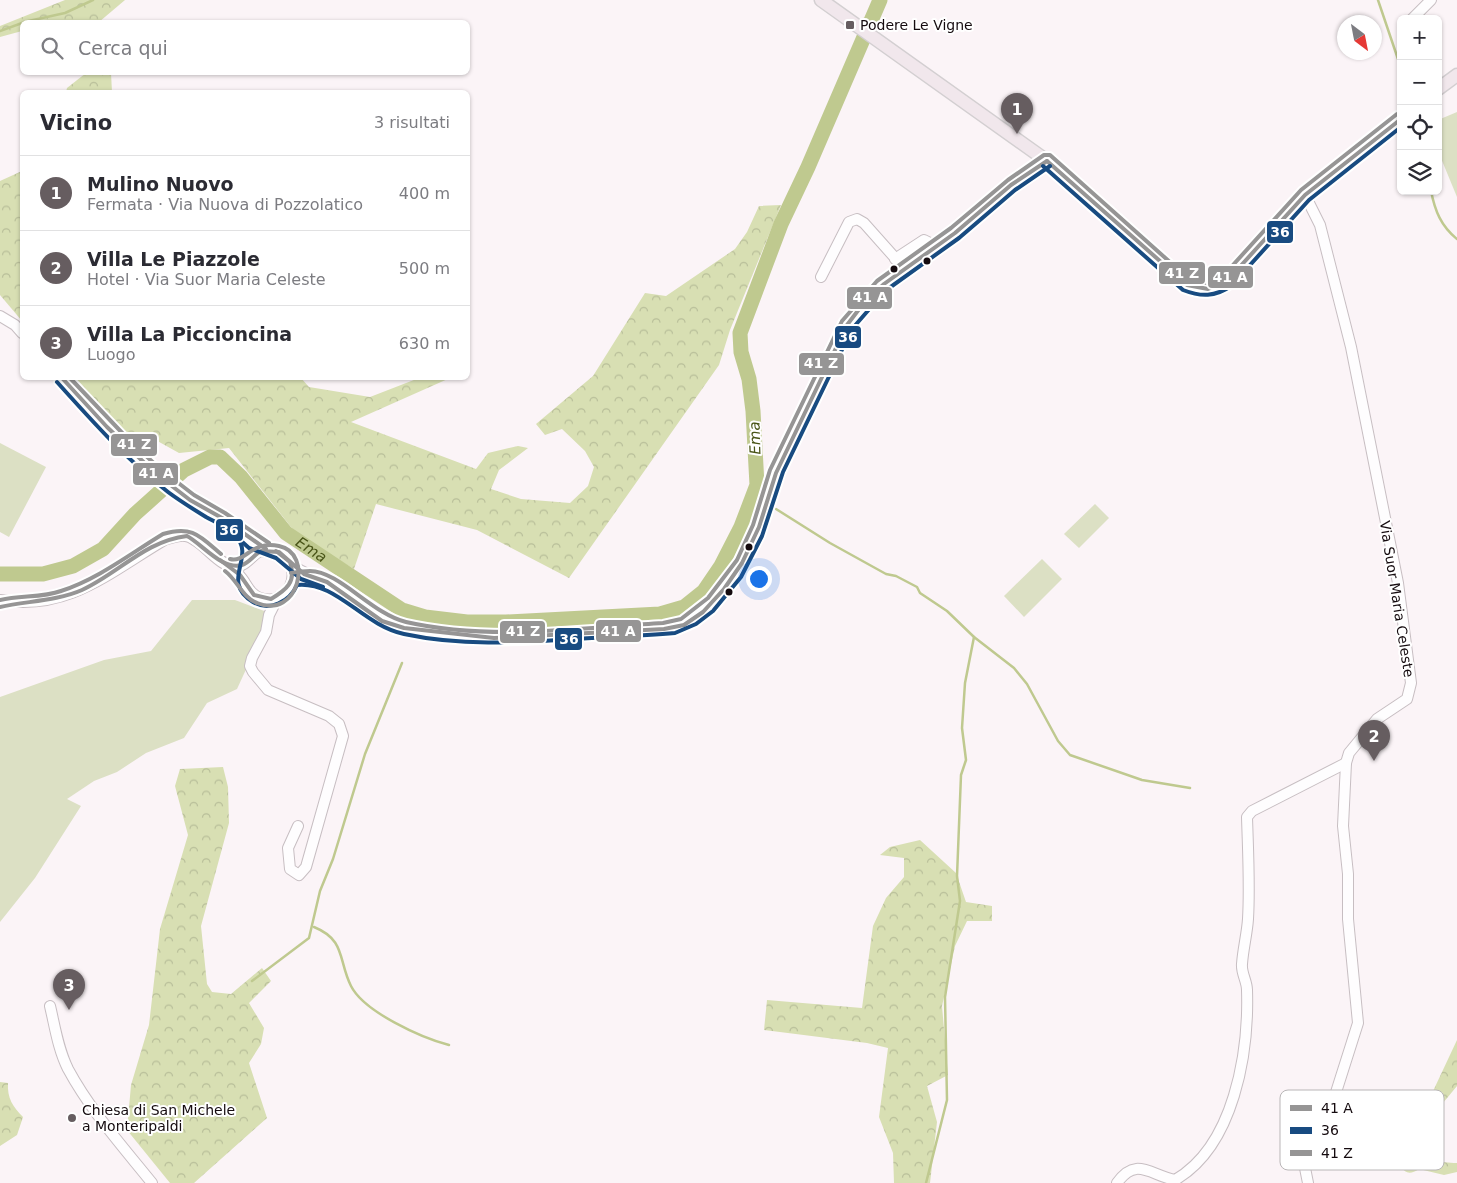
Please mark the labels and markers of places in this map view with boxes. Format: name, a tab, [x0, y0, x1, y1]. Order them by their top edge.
place label: Podere Le Vigne	[860, 17, 973, 33]
marker: Podere Le Vigne	[844, 19, 856, 31]
pin: 1	[1001, 93, 1033, 134]
unlabelled marker	[922, 256, 932, 266]
unlabelled marker	[889, 264, 899, 274]
unlabelled marker	[744, 542, 754, 552]
unlabelled marker	[724, 587, 734, 597]
pin: 2	[1358, 720, 1390, 761]
pin: 3	[53, 969, 85, 1010]
place label: Chiesa di San Michele a Monteripaldi	[82, 1102, 235, 1134]
marker: Chiesa di San Michele a Monteripaldi	[66, 1112, 78, 1124]

